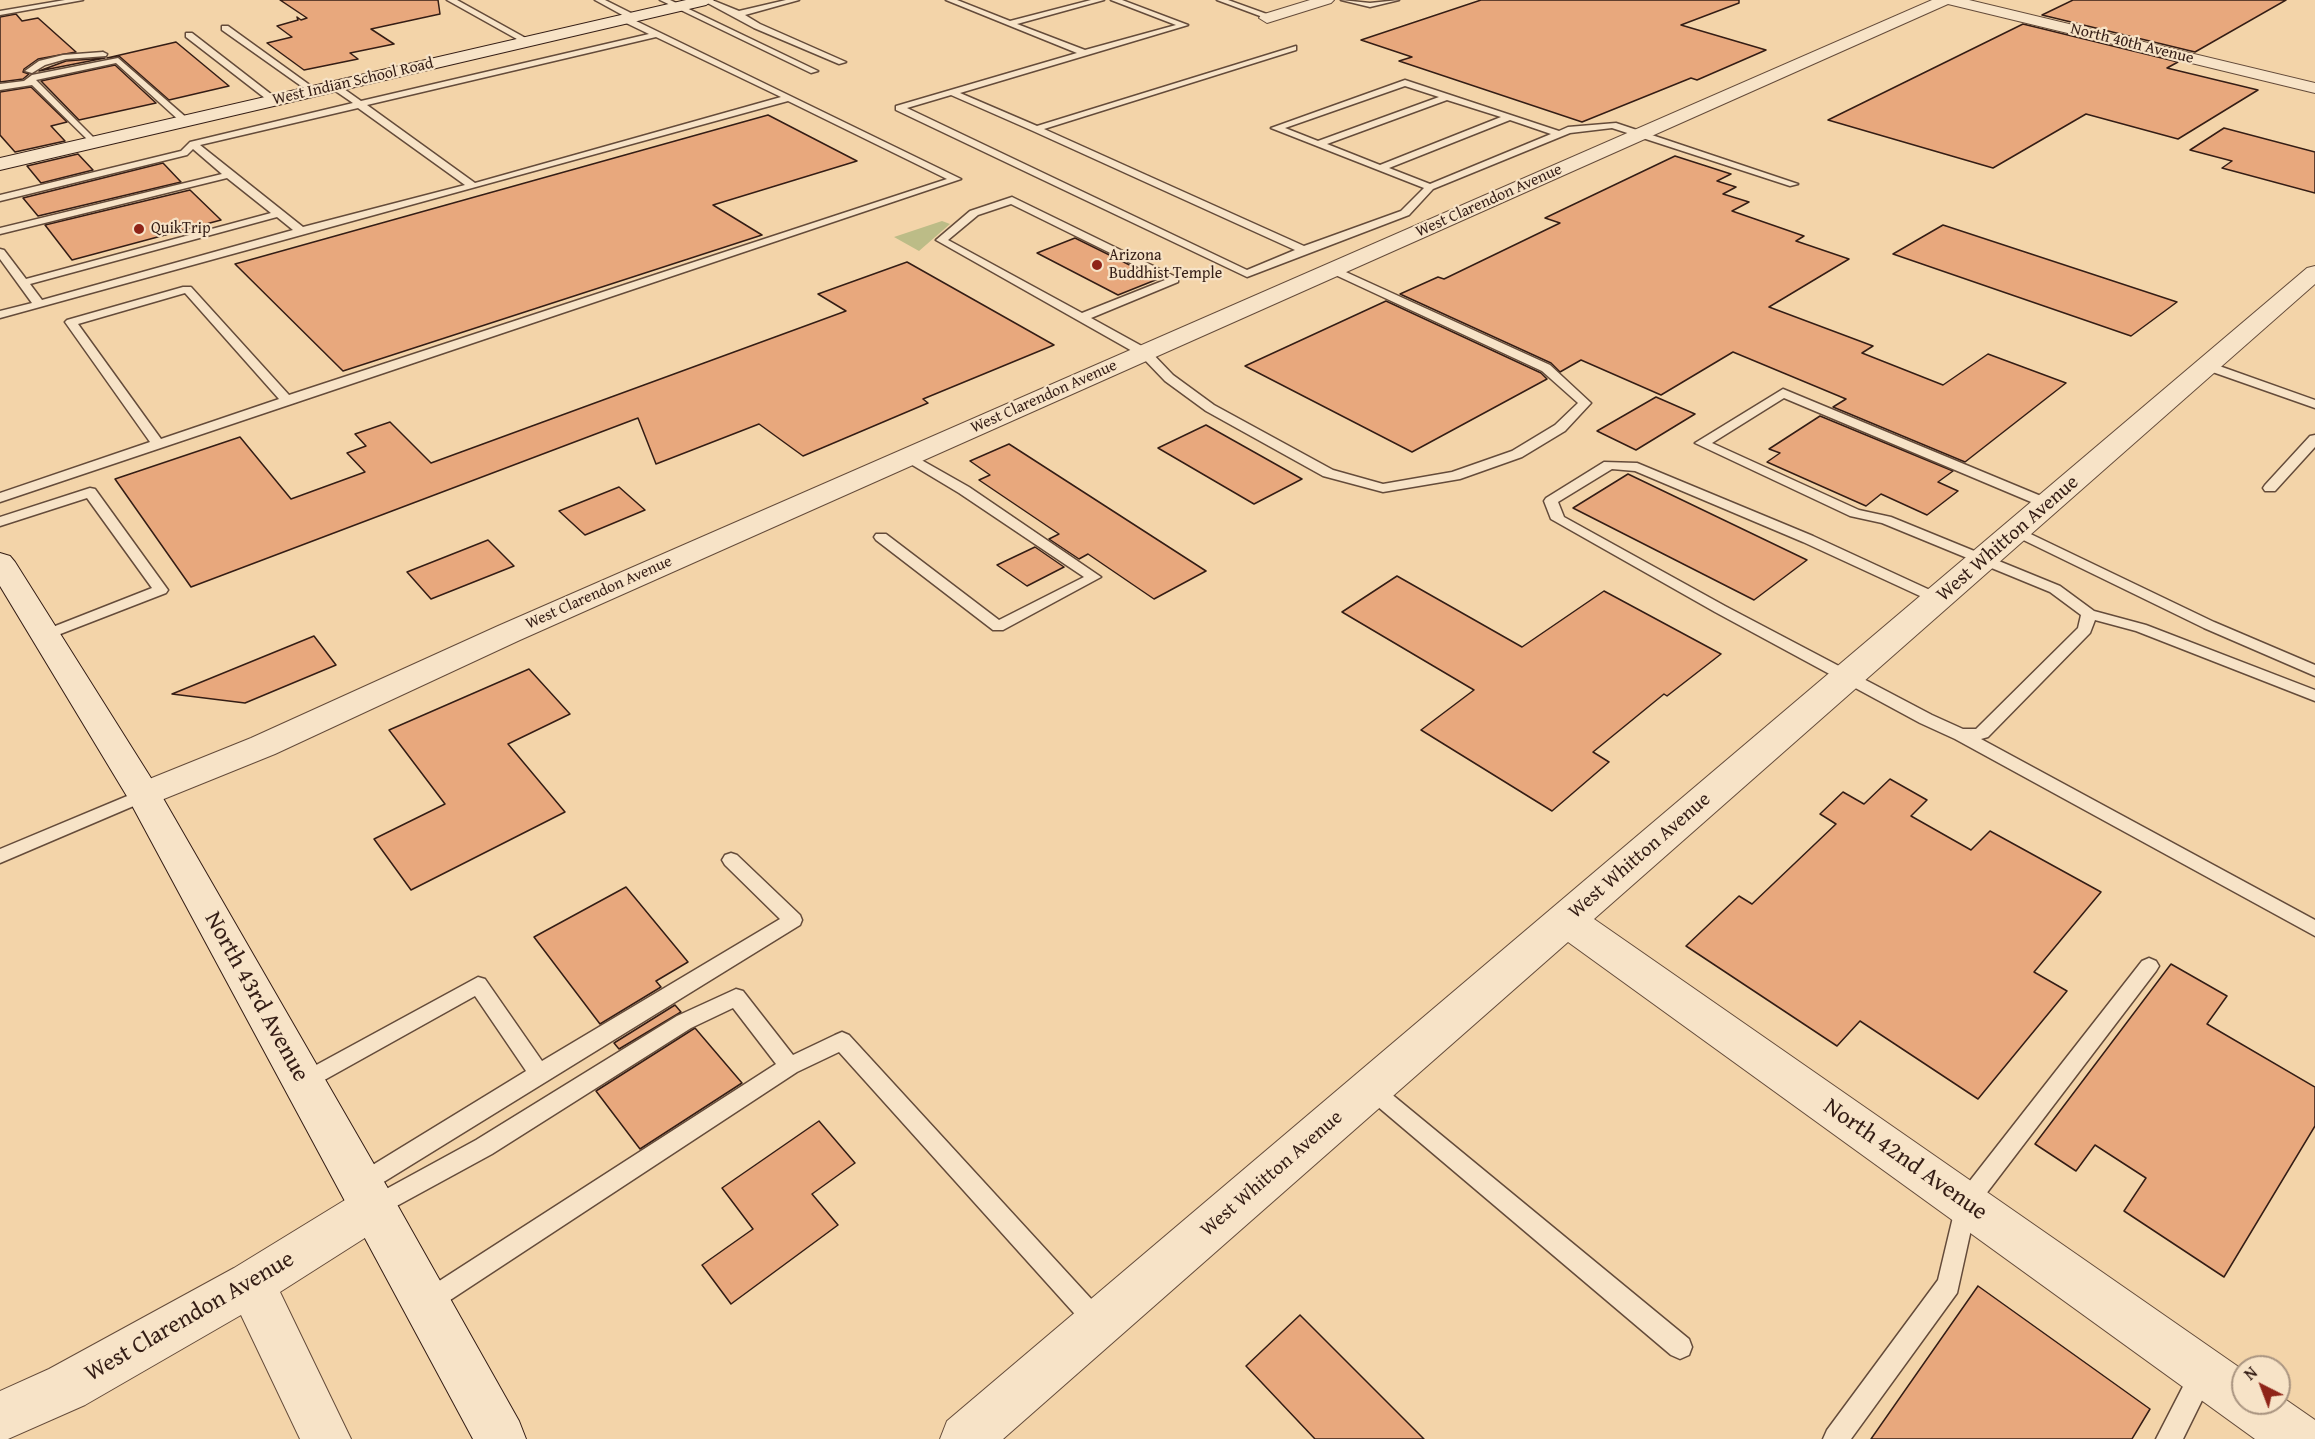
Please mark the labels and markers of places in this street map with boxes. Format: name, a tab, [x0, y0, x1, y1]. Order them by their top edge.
place label: QuikTrip	[151, 219, 211, 239]
marker: QuikTrip	[132, 222, 146, 236]
place label: Arizona Buddhist Temple	[1109, 246, 1222, 284]
marker: Arizona Buddhist Temple	[1090, 258, 1104, 272]

